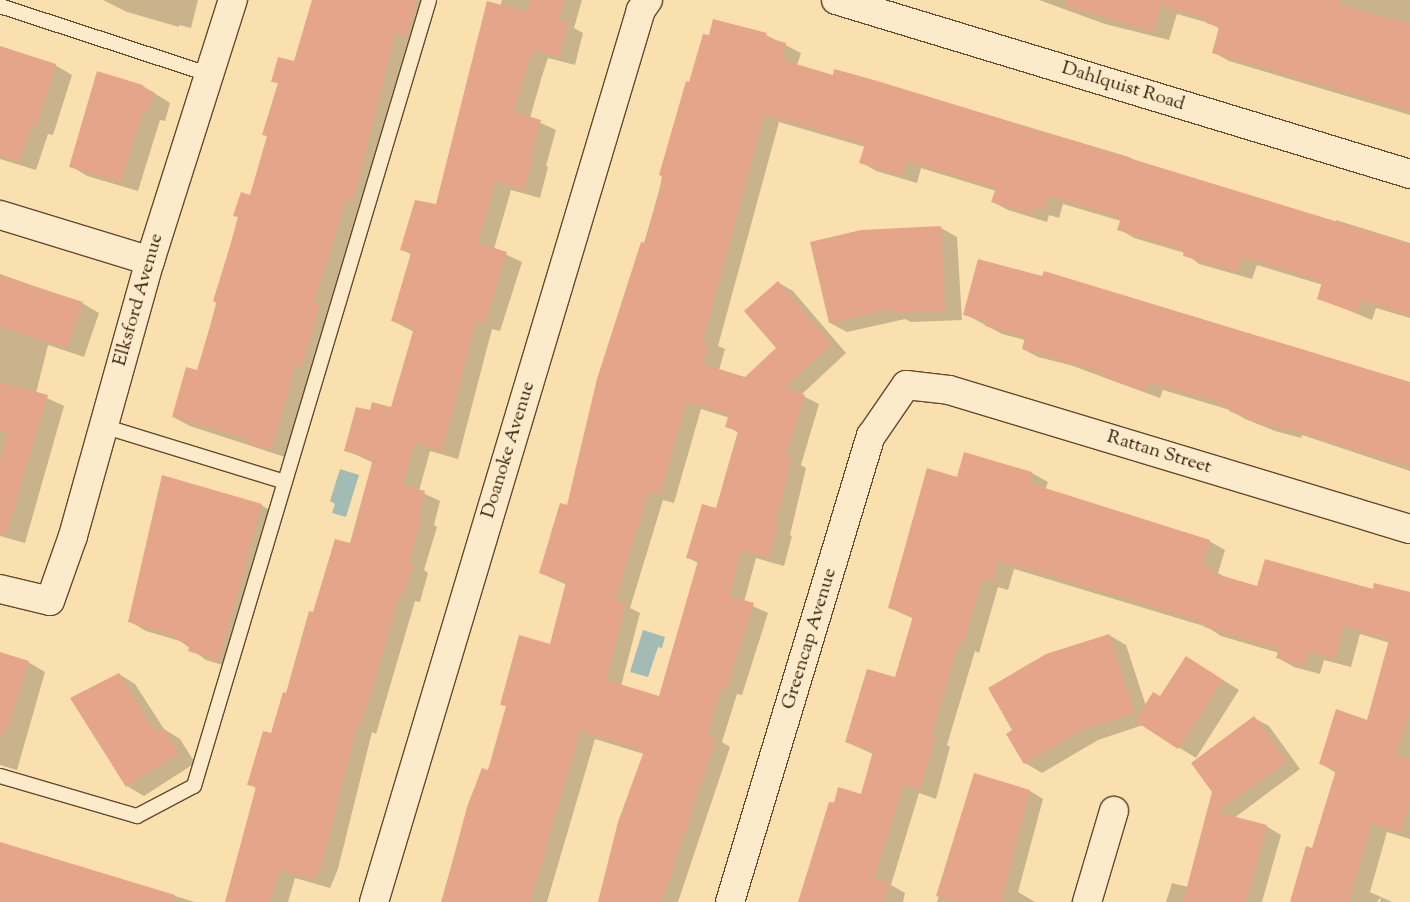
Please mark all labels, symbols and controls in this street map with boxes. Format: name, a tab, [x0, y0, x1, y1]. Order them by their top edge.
street label: Dahlquist Road	[1059, 57, 1187, 117]
street label: Elksford Avenue	[109, 231, 169, 369]
street label: Doanoke Avenue	[477, 379, 541, 521]
street label: Rattan Street	[1104, 426, 1214, 480]
street label: Greencap Avenue	[778, 566, 842, 712]

